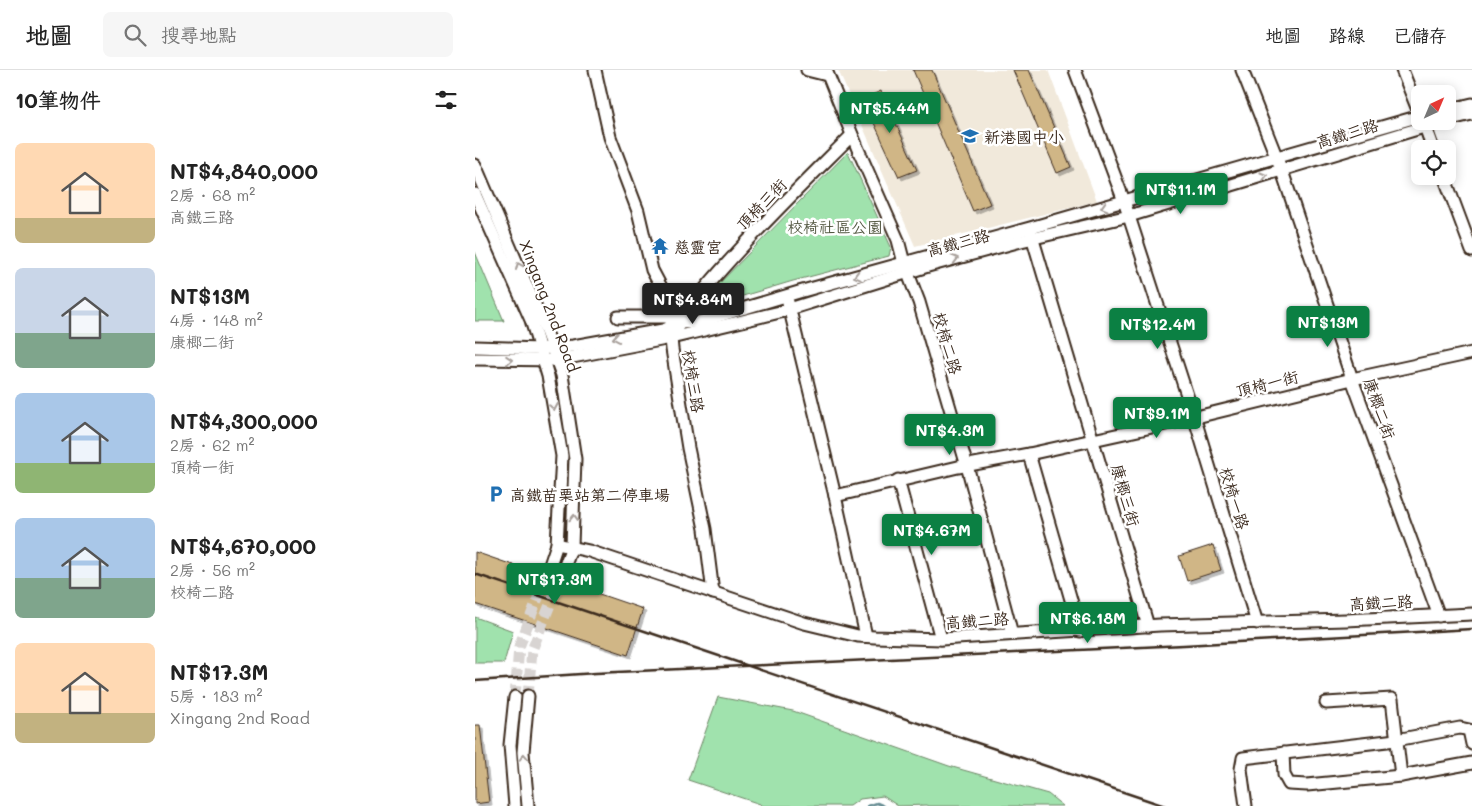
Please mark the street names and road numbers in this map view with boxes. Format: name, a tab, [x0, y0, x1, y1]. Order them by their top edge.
street label: 高鐵三路	[1313, 114, 1381, 152]
street label: 頂椅三街	[731, 174, 791, 234]
street label: 高鐵三路	[924, 224, 992, 260]
street label: Xingang 2nd Road	[515, 237, 585, 375]
street label: 校椅二路	[929, 309, 967, 377]
street label: 校椅三路	[679, 348, 709, 414]
street label: 頂椅一街	[1233, 365, 1301, 401]
street label: 康榔二街	[1359, 374, 1401, 442]
street label: 康榔三街	[1107, 461, 1145, 529]
street label: 校椅一路	[1216, 464, 1254, 532]
street label: 高鐵二路	[1348, 590, 1414, 614]
street label: 高鐵二路	[944, 607, 1010, 633]

